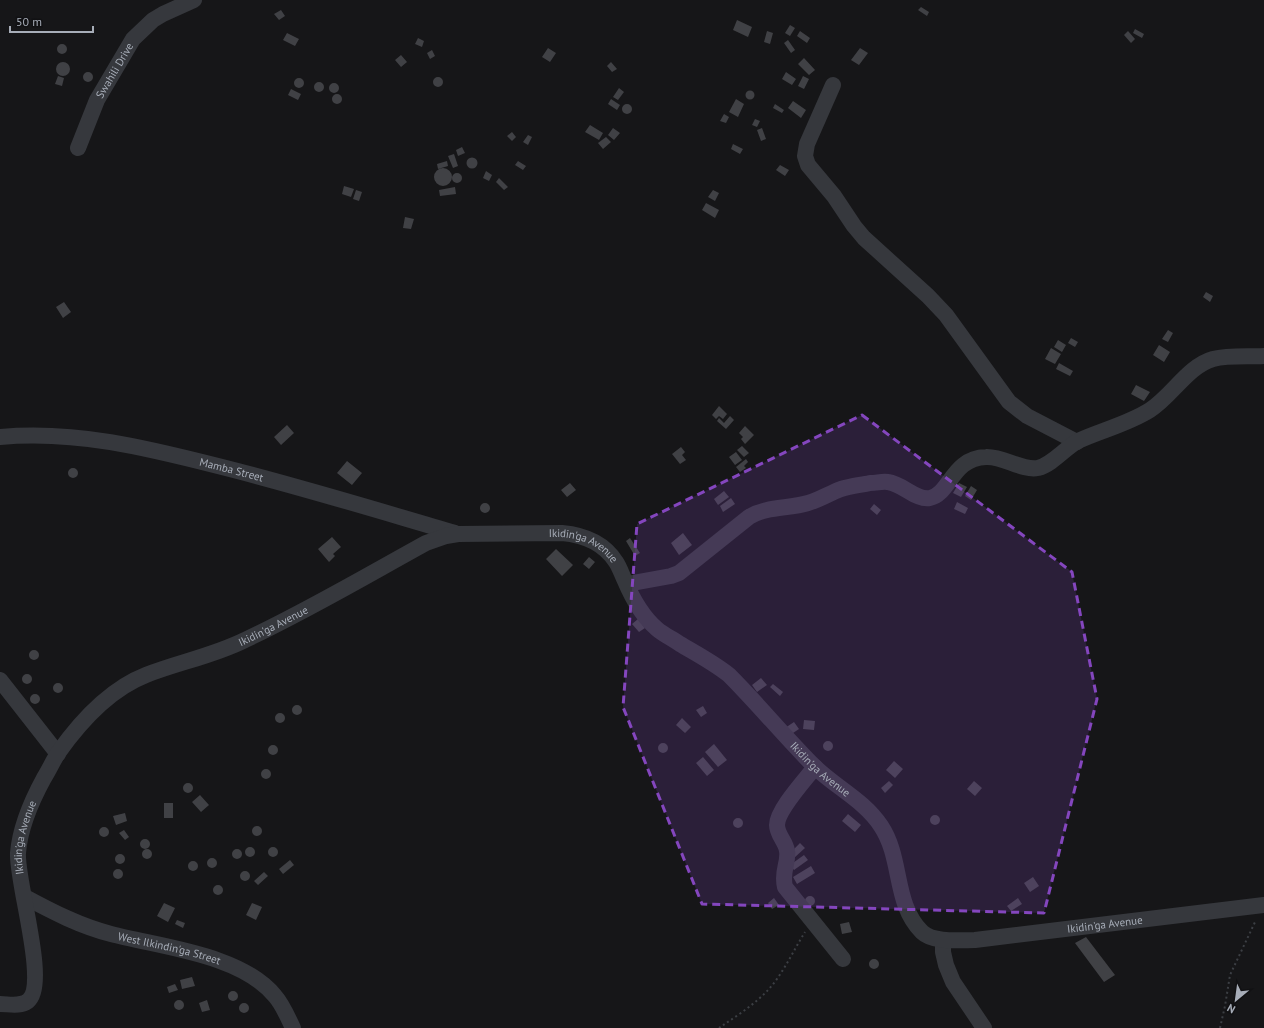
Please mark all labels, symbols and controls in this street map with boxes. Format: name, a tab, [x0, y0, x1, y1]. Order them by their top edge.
scale bar	[10, 8, 93, 34]
text: 50 m	[16, 14, 42, 29]
street label: Swahili Drive	[93, 40, 137, 101]
street label: Mamba Street	[198, 455, 265, 485]
street label: Ikidin'ga Avenue	[549, 526, 621, 566]
street label: Ikidin'ga Avenue	[236, 602, 311, 649]
street label: Ikidin'ga Avenue	[787, 739, 853, 800]
street label: Ikidin'ga Avenue	[11, 798, 39, 876]
street label: Ikidin'ga Avenue	[1066, 913, 1144, 936]
street label: West Ilkindin'ga Street	[117, 929, 223, 968]
north arrow	[1216, 980, 1256, 1020]
text: N	[1225, 1001, 1238, 1017]

